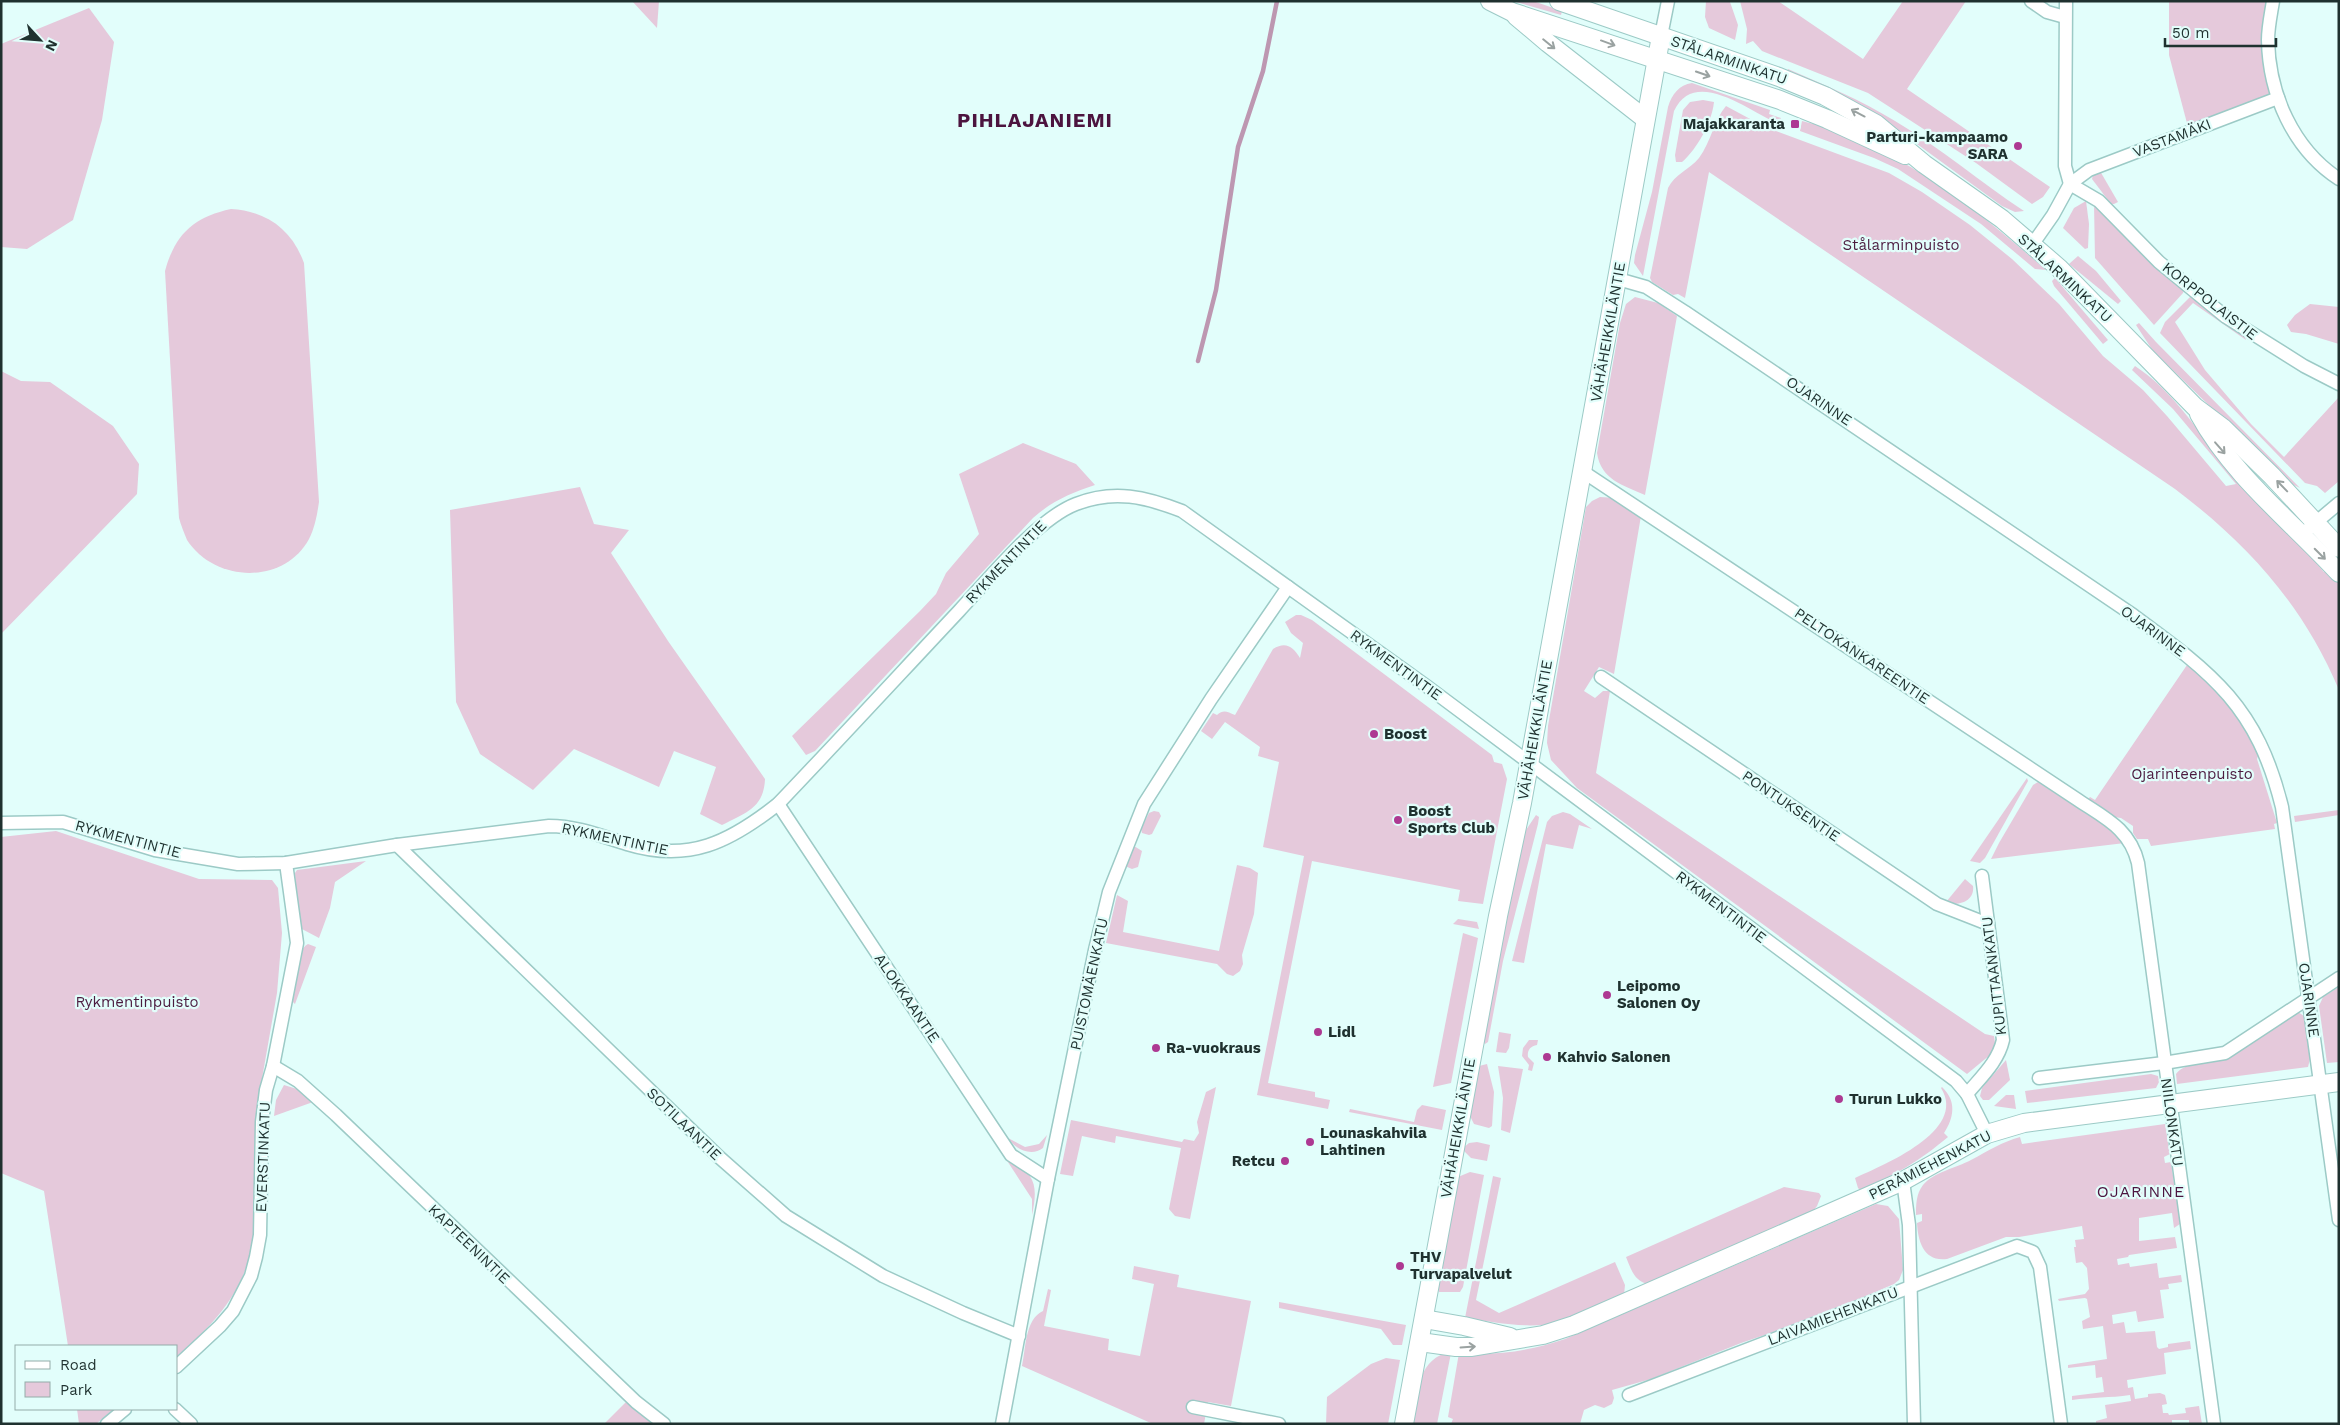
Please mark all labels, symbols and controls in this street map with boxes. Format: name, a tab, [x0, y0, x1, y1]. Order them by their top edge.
north arrow	[15, 15, 65, 65]
scale bar	[2165, 15, 2276, 47]
text: 50 m	[2172, 24, 2209, 42]
street label: STÅLARMINKATU	[1668, 32, 1790, 88]
text: N	[42, 38, 61, 54]
one-way arrow	[1542, 39, 1555, 50]
one-way arrow	[1600, 39, 1616, 48]
one-way arrow	[1694, 70, 1710, 79]
district label: PIHLAJANIEMI	[957, 108, 1113, 132]
one-way arrow	[1850, 108, 1865, 118]
place label: Majakkaranta	[1683, 115, 1785, 133]
street label: VASTAMÄKI	[2130, 115, 2214, 161]
marker: Majakkaranta	[1789, 118, 1801, 130]
place label: Parturi-kampaamo SARA	[1866, 128, 2009, 163]
marker: Parturi-kampaamo SARA	[2012, 140, 2024, 152]
street label: STÅLARMINKATU	[2014, 230, 2116, 326]
park label: Stålarminpuisto	[1842, 236, 1960, 254]
street label: KORPPOLAISTIE	[2159, 258, 2261, 344]
street label: VÄHÄHEIKKILÄNTIE	[1587, 261, 1629, 403]
street label: OJARINNE	[1783, 372, 1855, 430]
one-way arrow	[2215, 441, 2226, 454]
one-way arrow	[2276, 480, 2288, 493]
street label: RYKMENTINTIE	[962, 517, 1050, 607]
one-way arrow	[2314, 547, 2326, 560]
street label: OJARINNE	[2117, 602, 2189, 660]
street label: PELTOKANKAREENTIE	[1791, 604, 1933, 708]
street label: RYKMENTINTIE	[1347, 626, 1445, 704]
street label: VÄHÄHEIKKILÄNTIE	[1514, 659, 1556, 801]
place label: Boost	[1384, 725, 1427, 743]
marker: Boost	[1368, 728, 1380, 740]
park label: Ojarinteenpuisto	[2131, 765, 2253, 783]
street label: PONTUKSENTIE	[1739, 767, 1843, 845]
place label: Boost Sports Club	[1408, 802, 1495, 837]
marker: Boost Sports Club	[1392, 814, 1404, 826]
street label: RYKMENTINTIE	[73, 816, 183, 862]
street label: RYKMENTINTIE	[560, 819, 670, 859]
street label: RYKMENTINTIE	[1672, 867, 1770, 947]
street label: KUPITTAANKATU	[1978, 915, 2010, 1037]
street label: PUISTOMÄENKATU	[1066, 916, 1112, 1052]
street label: ALOKKAANTIE	[871, 950, 943, 1046]
street label: OJARINNE	[2295, 961, 2323, 1039]
place label: Leipomo Salonen Oy	[1617, 977, 1701, 1012]
marker: Leipomo Salonen Oy	[1601, 989, 1613, 1001]
park label: Rykmentinpuisto	[75, 993, 199, 1011]
place label: Lidl	[1328, 1023, 1356, 1041]
marker: Lidl	[1312, 1026, 1324, 1038]
place label: Ra-vuokraus	[1166, 1039, 1261, 1057]
marker: Ra-vuokraus	[1150, 1042, 1162, 1054]
place label: Kahvio Salonen	[1557, 1048, 1671, 1066]
marker: Kahvio Salonen	[1541, 1051, 1553, 1063]
street label: VÄHÄHEIKKILÄNTIE	[1437, 1057, 1479, 1199]
street label: NIILONKATU	[2157, 1077, 2187, 1167]
street label: SOTILAANTIE	[643, 1084, 725, 1164]
place label: Turun Lukko	[1849, 1090, 1942, 1108]
marker: Turun Lukko	[1833, 1093, 1845, 1105]
street label: EVERSTINKATU	[252, 1101, 274, 1213]
place label: Lounaskahvila Lahtinen	[1320, 1124, 1427, 1159]
street label: PERÄMIEHENKATU	[1866, 1126, 1994, 1204]
marker: Lounaskahvila Lahtinen	[1304, 1136, 1316, 1148]
place label: Retcu	[1232, 1152, 1275, 1170]
marker: Retcu	[1279, 1155, 1291, 1167]
district label: OJARINNE	[2097, 1182, 2185, 1201]
street label: KAPTEENINTIE	[424, 1200, 514, 1288]
place label: THV Turvapalvelut	[1410, 1248, 1512, 1283]
marker: THV Turvapalvelut	[1394, 1260, 1406, 1272]
street label: LAIVAMIEHENKATU	[1765, 1283, 1901, 1349]
one-way arrow	[1459, 1342, 1475, 1351]
legend	[15, 1345, 178, 1410]
text: Road	[60, 1356, 97, 1374]
text: Park	[60, 1381, 93, 1399]

